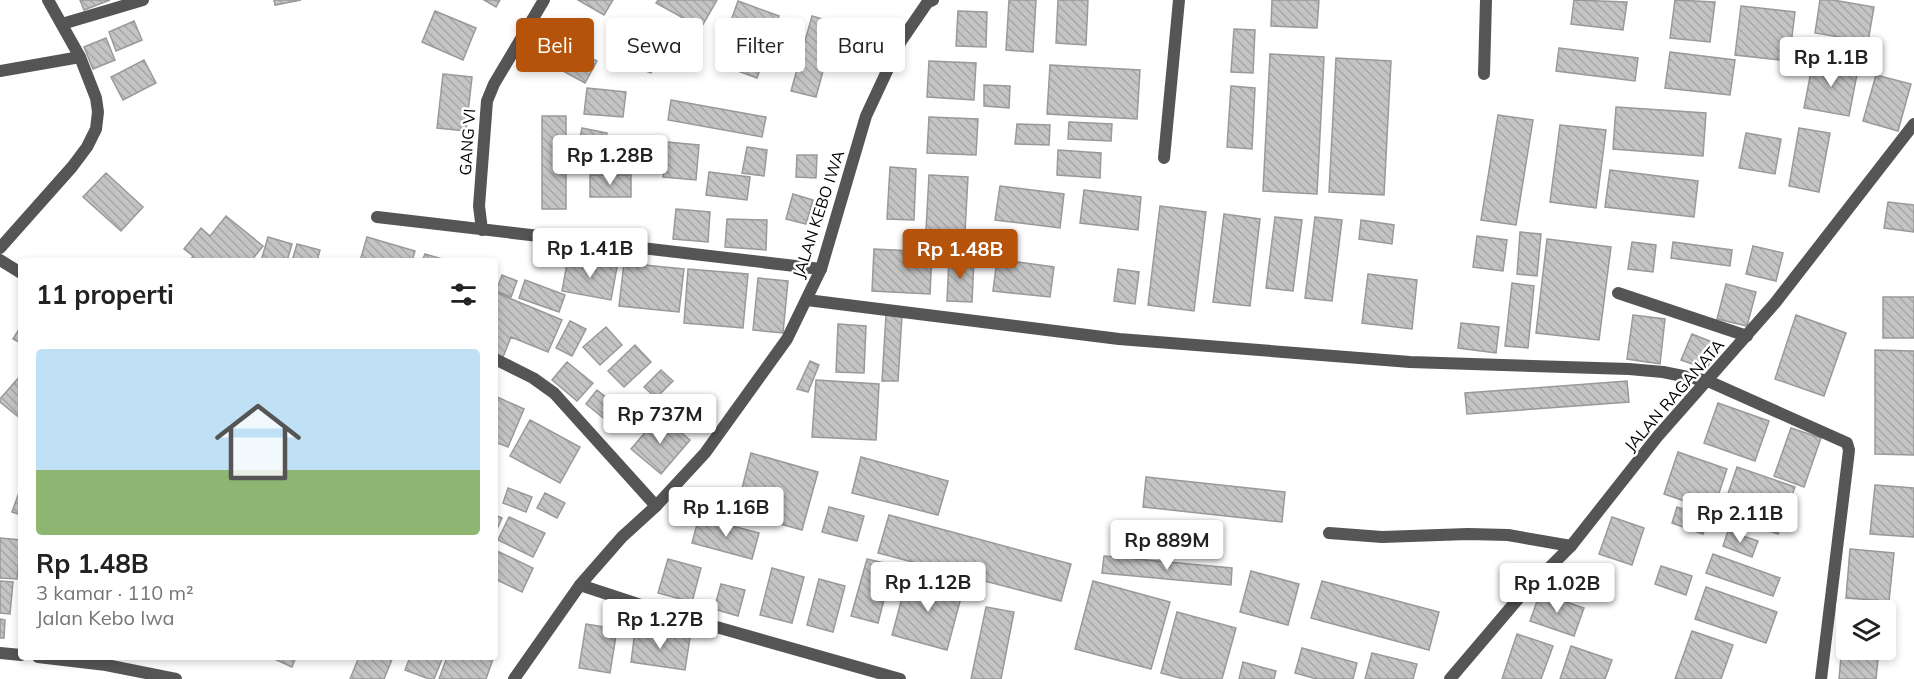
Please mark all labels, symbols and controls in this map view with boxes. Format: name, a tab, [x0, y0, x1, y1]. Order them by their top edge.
chip: Beli	[516, 18, 594, 72]
chip: Sewa	[606, 18, 703, 72]
chip: Filter	[715, 18, 805, 72]
chip: Baru	[817, 18, 905, 72]
pin: Rp 1.1B	[1776, 37, 1886, 88]
text: Rp 1.1B	[1794, 44, 1868, 69]
street label: GANG VI	[455, 108, 479, 176]
pin: Rp 1.28B	[548, 135, 672, 186]
text: Rp 1.28B	[567, 142, 653, 167]
street label: JALAN KEBO IWA	[788, 147, 848, 280]
pin: Rp 1.41B	[528, 228, 652, 279]
pin: Rp 1.48B	[898, 229, 1022, 280]
text: Rp 1.41B	[547, 235, 633, 260]
text: Rp 1.48B	[917, 236, 1003, 261]
text: 11 properti	[36, 278, 174, 311]
icon: filters	[447, 278, 480, 311]
street label: JALAN RAGANATA	[1620, 335, 1728, 455]
icon: home	[204, 388, 312, 496]
pin: Rp 737M	[605, 394, 715, 445]
text: Rp 737M	[617, 401, 703, 426]
pin: Rp 1.16B	[664, 487, 788, 538]
pin: Rp 2.11B	[1678, 493, 1802, 544]
text: Rp 1.16B	[683, 494, 769, 519]
text: Rp 2.11B	[1697, 500, 1783, 525]
pin: Rp 889M	[1112, 520, 1222, 571]
text: Rp 889M	[1124, 527, 1210, 552]
text: Rp 1.48B	[36, 547, 149, 580]
pin: Rp 1.12B	[866, 562, 990, 613]
pin: Rp 1.02B	[1495, 563, 1619, 614]
text: Rp 1.12B	[885, 569, 971, 594]
text: Rp 1.02B	[1514, 570, 1600, 595]
text: 3 kamar · 110 m²	[36, 580, 194, 605]
pin: Rp 1.27B	[598, 599, 722, 650]
map controls	[1836, 600, 1896, 660]
button: layers	[1836, 600, 1896, 660]
text: Jalan Kebo Iwa	[36, 605, 175, 630]
text: Rp 1.27B	[617, 606, 703, 631]

